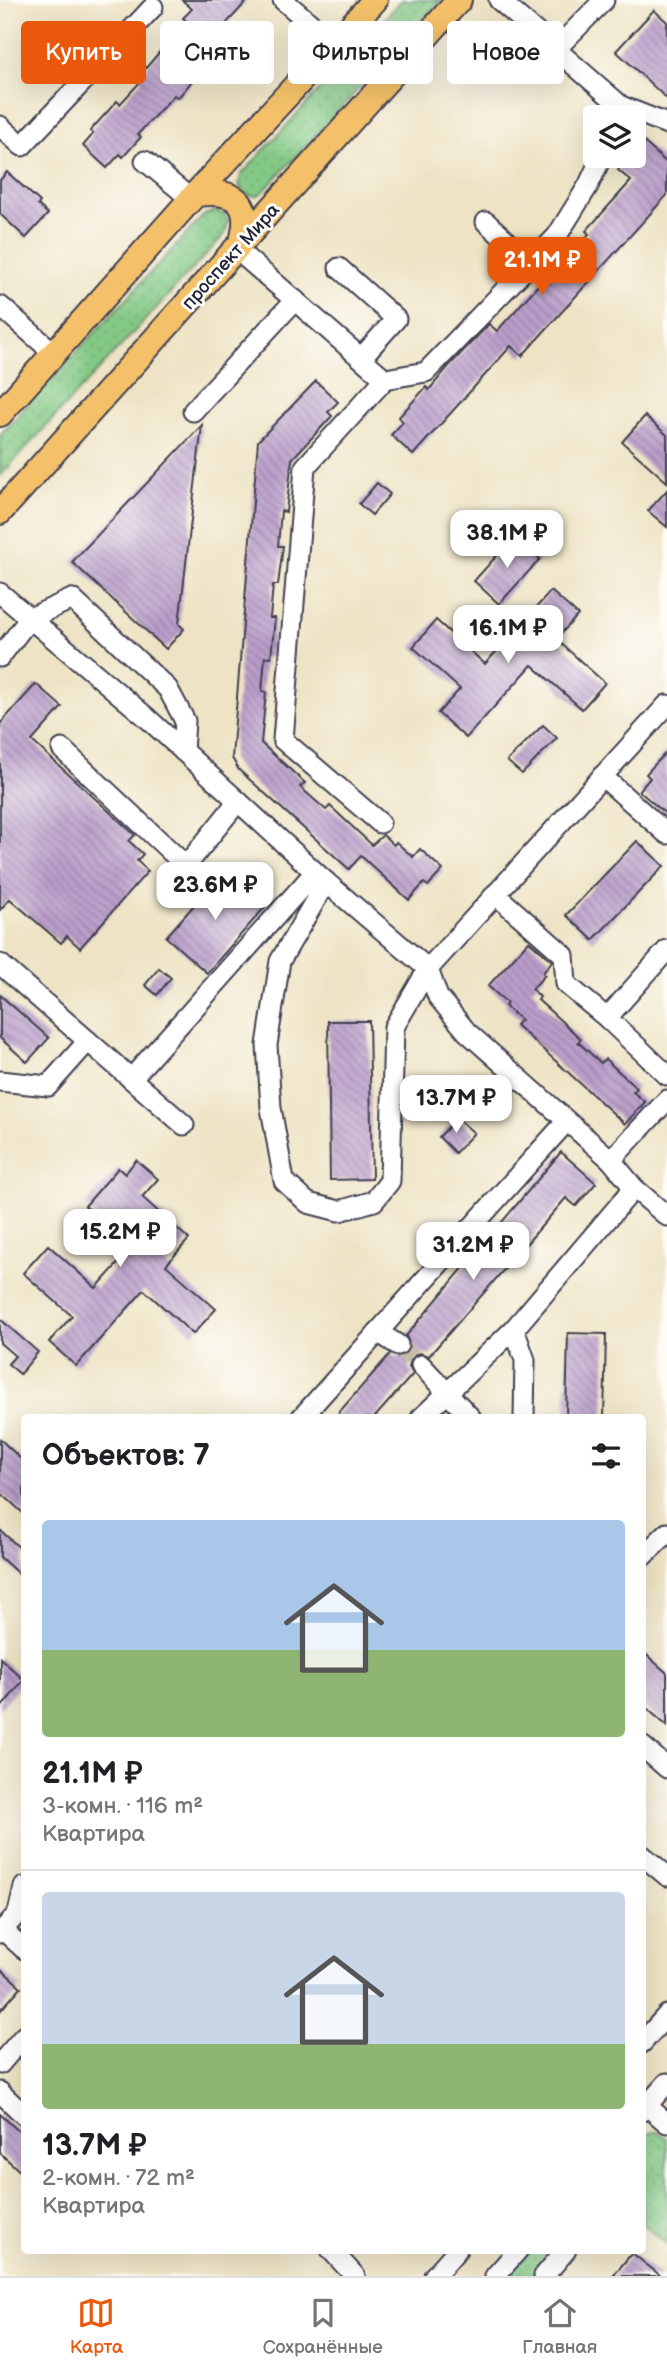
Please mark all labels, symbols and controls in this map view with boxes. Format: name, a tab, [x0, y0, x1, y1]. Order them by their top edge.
chip: Купить	[21, 21, 146, 84]
chip: Снять	[160, 21, 274, 84]
chip: Фильтры	[288, 21, 433, 84]
chip: Новое	[447, 21, 564, 84]
map controls	[583, 105, 646, 168]
button: layers	[583, 105, 646, 168]
street label: проспект Мира	[177, 199, 285, 315]
pin: 21.1M ₽	[477, 238, 607, 297]
text: 21.1M ₽	[503, 246, 581, 274]
pin: 38.1M ₽	[442, 510, 572, 570]
text: 38.1M ₽	[466, 519, 548, 547]
pin: 16.1M ₽	[443, 606, 573, 665]
text: 16.1M ₽	[469, 614, 547, 642]
pin: 23.6M ₽	[150, 862, 280, 922]
text: 23.6M ₽	[172, 871, 258, 899]
pin: 13.7M ₽	[391, 1076, 521, 1135]
text: 13.7M ₽	[416, 1084, 496, 1112]
pin: 15.2M ₽	[55, 1210, 185, 1269]
text: 15.2M ₽	[79, 1218, 161, 1246]
pin: 31.2M ₽	[408, 1222, 538, 1282]
text: 31.2M ₽	[432, 1231, 514, 1259]
icon: filters	[587, 1437, 625, 1475]
text: Объектов: 7	[42, 1438, 210, 1474]
icon: home	[271, 1565, 397, 1691]
text: 21.1M ₽	[42, 1756, 143, 1792]
text: 3-комн. · 116 m²	[42, 1792, 203, 1820]
text: Квартира	[42, 1820, 145, 1848]
icon: home	[271, 1937, 397, 2063]
text: 13.7M ₽	[42, 2128, 147, 2164]
text: 2-комн. · 72 m²	[42, 2164, 195, 2192]
text: Квартира	[42, 2192, 145, 2220]
tab: Карта	[70, 2294, 123, 2359]
tab: Сохранённые	[263, 2294, 383, 2359]
tab: Главная	[522, 2294, 597, 2359]

